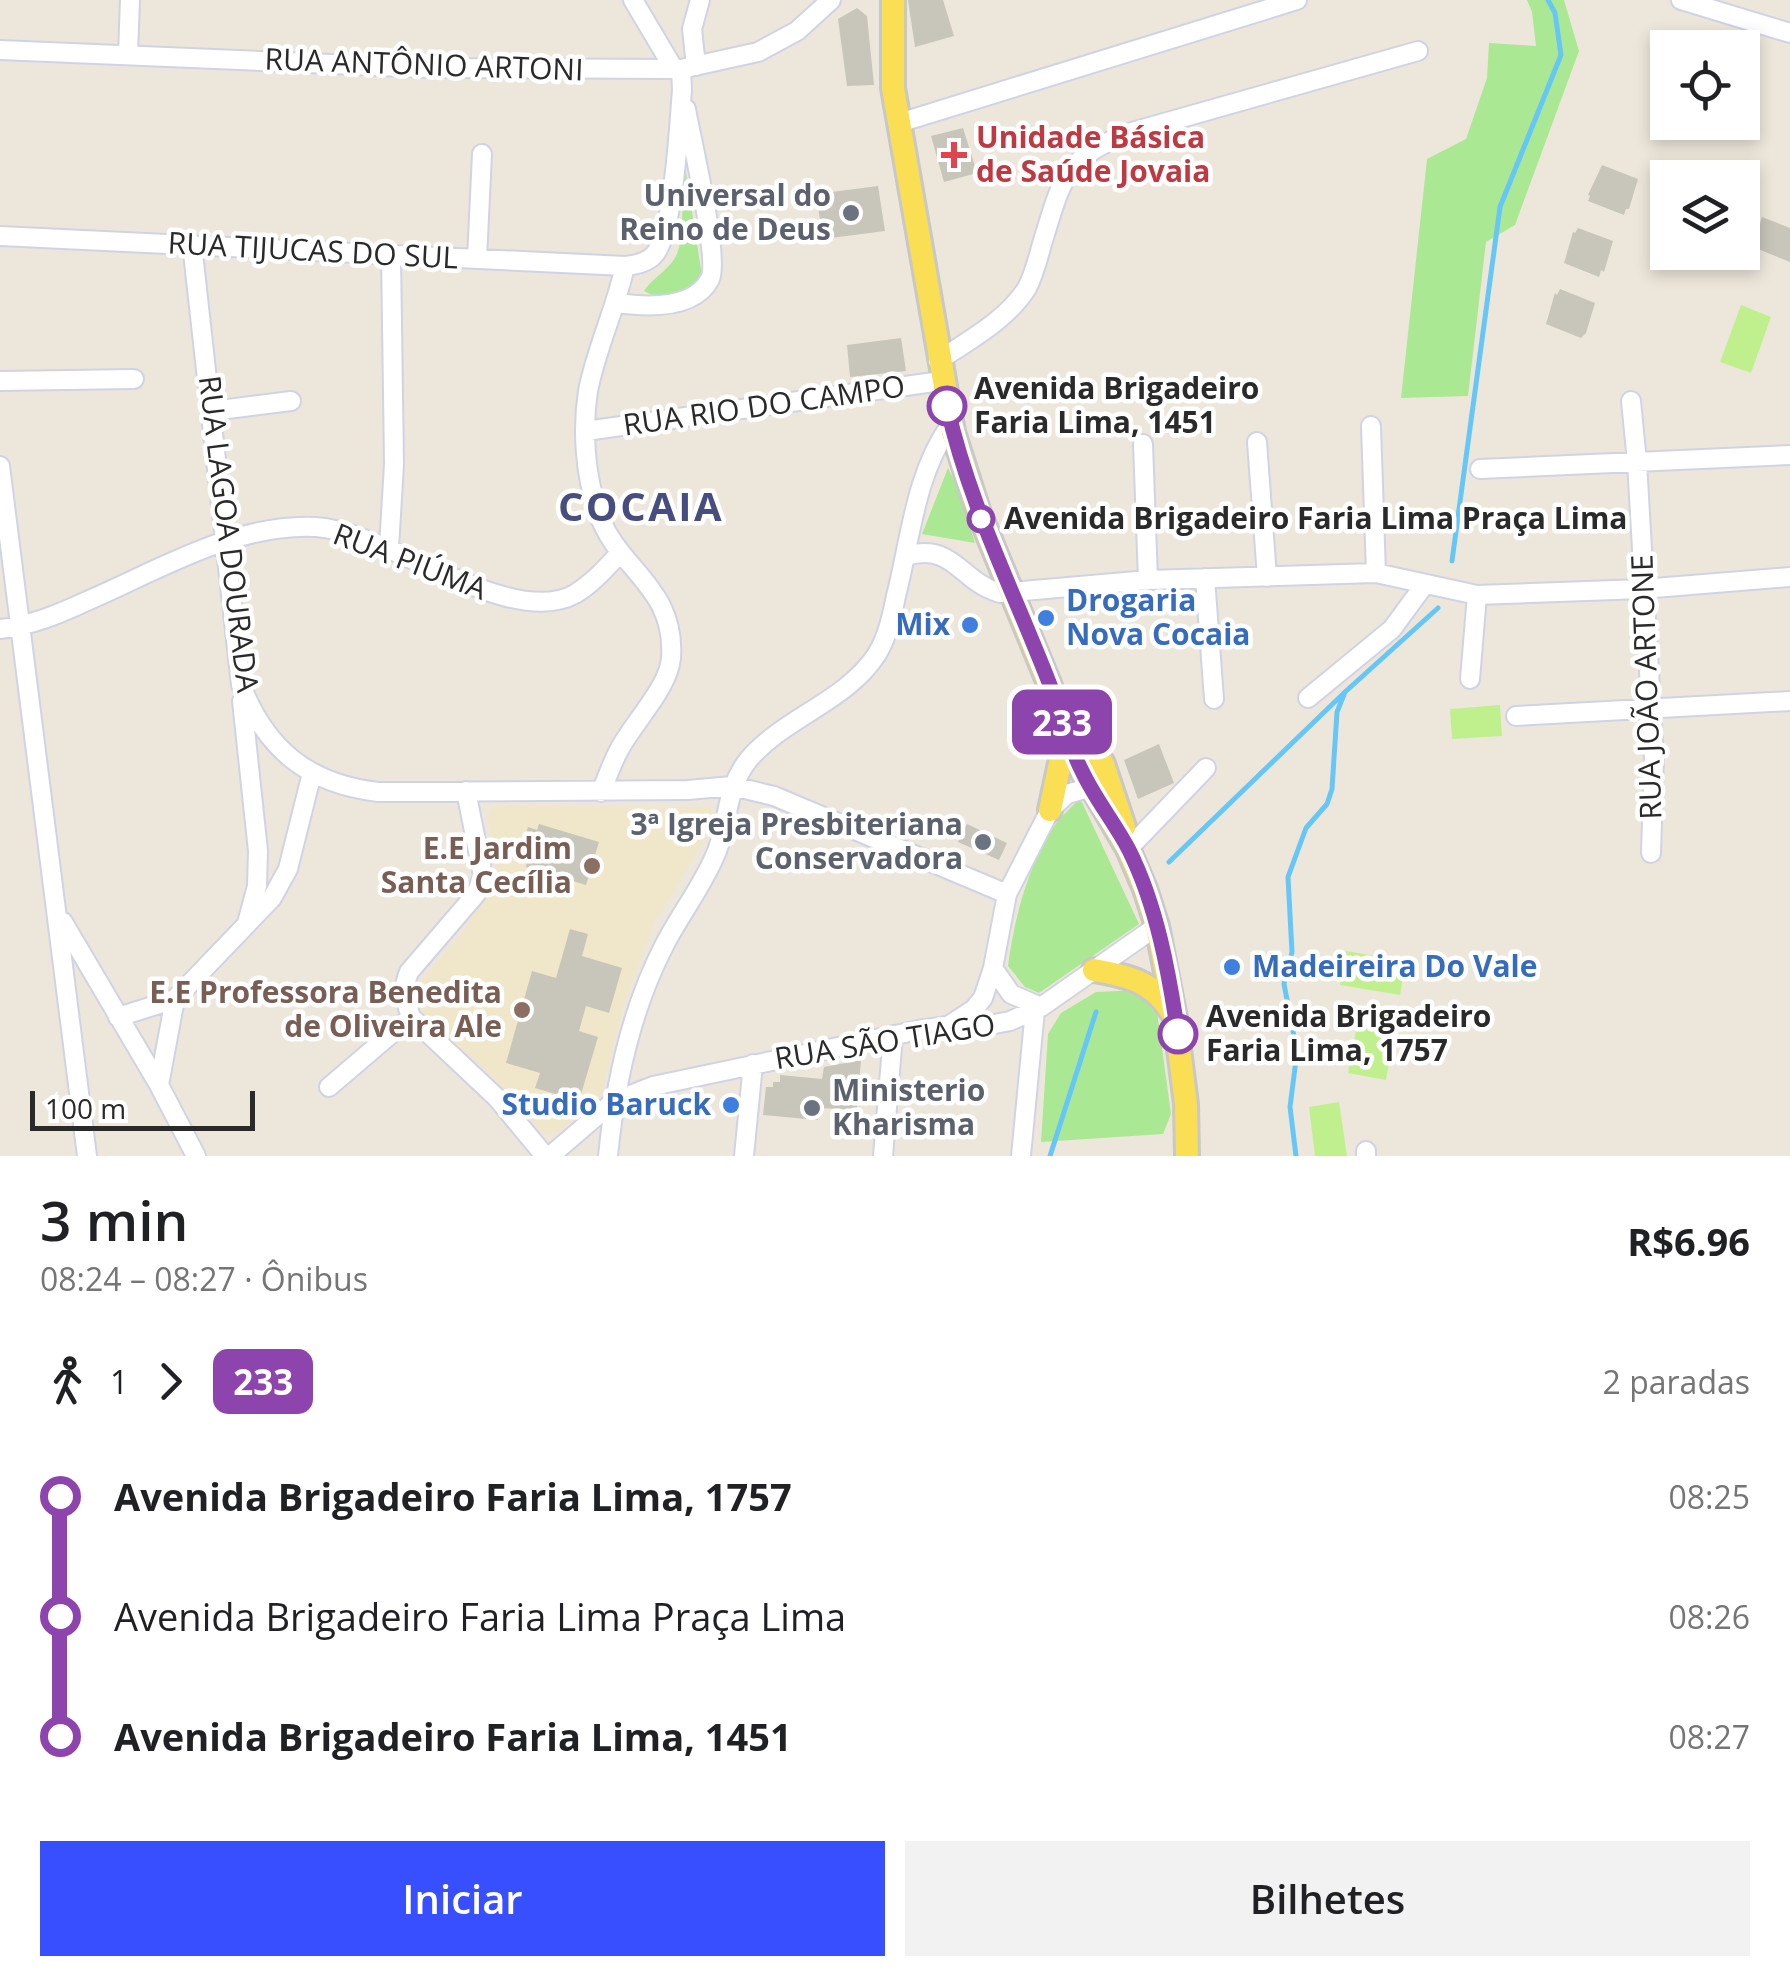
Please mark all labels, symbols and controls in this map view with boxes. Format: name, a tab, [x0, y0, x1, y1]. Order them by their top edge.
map controls	[1650, 30, 1760, 270]
button: locate	[1650, 30, 1760, 140]
street label: RUA ANTÔNIO ARTONI	[264, 37, 584, 90]
place label: Unidade Básica de Saúde Jovaia	[976, 116, 1210, 191]
marker: Unidade Básica de Saúde Jovaia	[941, 142, 967, 168]
button: layers	[1650, 160, 1760, 270]
place label: Universal do Reino de Deus	[619, 174, 831, 249]
marker: Universal do Reino de Deus	[840, 202, 862, 224]
street label: RUA TIJUCAS DO SUL	[167, 221, 459, 278]
street label: RUA RIO DO CAMPO	[620, 364, 907, 445]
place label: Avenida Brigadeiro Faria Lima, 1451	[974, 367, 1259, 442]
street label: RUA LAGOA DOURADA	[190, 373, 269, 695]
marker: Avenida Brigadeiro Faria Lima, 1451	[928, 387, 966, 425]
district label: COCAIA	[558, 478, 724, 533]
place label: Avenida Brigadeiro Faria Lima Praça Lima	[1004, 497, 1627, 538]
marker: Avenida Brigadeiro Faria Lima Praça Lima	[968, 506, 994, 532]
street label: RUA PIÚMA	[328, 513, 493, 609]
street label: RUA JOÃO ARTONE	[1620, 554, 1671, 820]
place label: Drogaria Nova Cocaia	[1066, 579, 1250, 654]
place label: Mix	[895, 603, 951, 644]
marker: Drogaria Nova Cocaia	[1035, 607, 1057, 629]
marker: Mix	[959, 614, 981, 636]
line badge: 233	[1004, 690, 1120, 754]
text: 233	[1032, 699, 1092, 746]
place label: 3ª Igreja Presbiteriana Conservadora	[631, 803, 963, 878]
place label: E.E Jardim Santa Cecília	[381, 827, 572, 902]
marker: 3ª Igreja Presbiteriana Conservadora	[972, 831, 994, 853]
marker: E.E Jardim Santa Cecília	[581, 855, 603, 877]
place label: Madeireira Do Vale	[1252, 945, 1537, 986]
marker: Madeireira Do Vale	[1221, 956, 1243, 978]
place label: E.E Professora Benedita de Oliveira Ale	[149, 971, 502, 1046]
place label: Avenida Brigadeiro Faria Lima, 1757	[1206, 995, 1491, 1070]
marker: E.E Professora Benedita de Oliveira Ale	[511, 999, 533, 1021]
street label: RUA SÃO TIAGO	[772, 1003, 998, 1078]
marker: Avenida Brigadeiro Faria Lima, 1757	[1159, 1015, 1197, 1053]
place label: Ministerio Kharisma	[832, 1069, 985, 1144]
place label: Studio Baruck	[502, 1083, 711, 1124]
scale bar	[30, 1086, 255, 1130]
text: 100 m	[45, 1089, 126, 1127]
marker: Studio Baruck	[720, 1094, 742, 1116]
marker: Ministerio Kharisma	[801, 1097, 823, 1119]
text: 3 min	[40, 1182, 188, 1257]
text: R$6.96	[1627, 1215, 1750, 1267]
text: 08:24 – 08:27 · Ônibus	[40, 1257, 368, 1300]
icon: walk	[40, 1354, 95, 1409]
icon: forward	[143, 1354, 198, 1409]
text: 233	[233, 1358, 293, 1405]
text: 1	[110, 1360, 128, 1403]
text: 2 paradas	[1603, 1360, 1750, 1403]
text: Avenida Brigadeiro Faria Lima, 1757	[114, 1470, 792, 1522]
text: 08:25	[1668, 1475, 1750, 1518]
text: Avenida Brigadeiro Faria Lima Praça Lima	[114, 1590, 846, 1642]
text: 08:26	[1668, 1595, 1750, 1638]
text: Avenida Brigadeiro Faria Lima, 1451	[114, 1710, 792, 1762]
text: 08:27	[1668, 1715, 1750, 1758]
button: Iniciar	[40, 1841, 885, 1956]
button: Bilhetes	[905, 1841, 1750, 1956]

